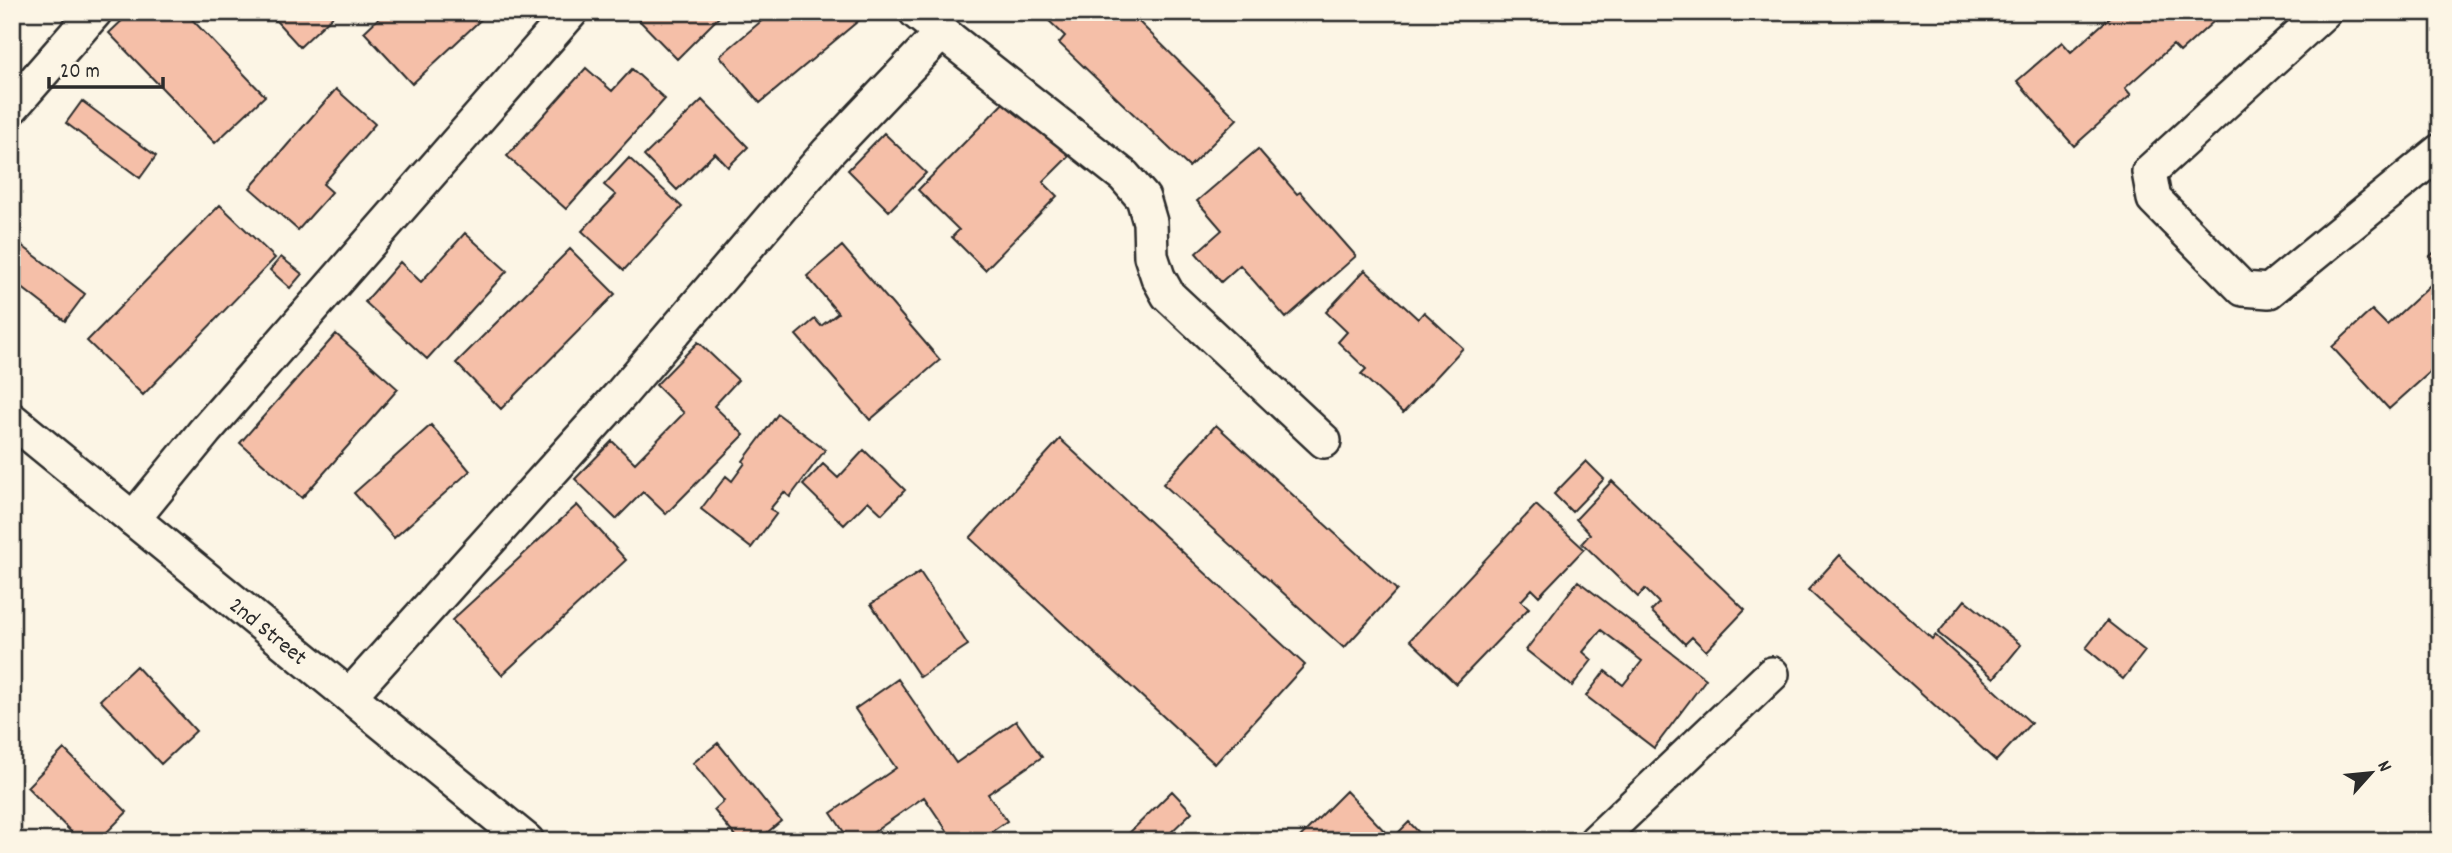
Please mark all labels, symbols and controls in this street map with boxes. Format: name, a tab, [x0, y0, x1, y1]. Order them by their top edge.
scale bar	[49, 46, 163, 90]
text: 20 m	[60, 58, 100, 88]
street label: 2nd Street	[220, 591, 313, 675]
north arrow	[2336, 738, 2406, 808]
text: N	[2369, 757, 2397, 777]

